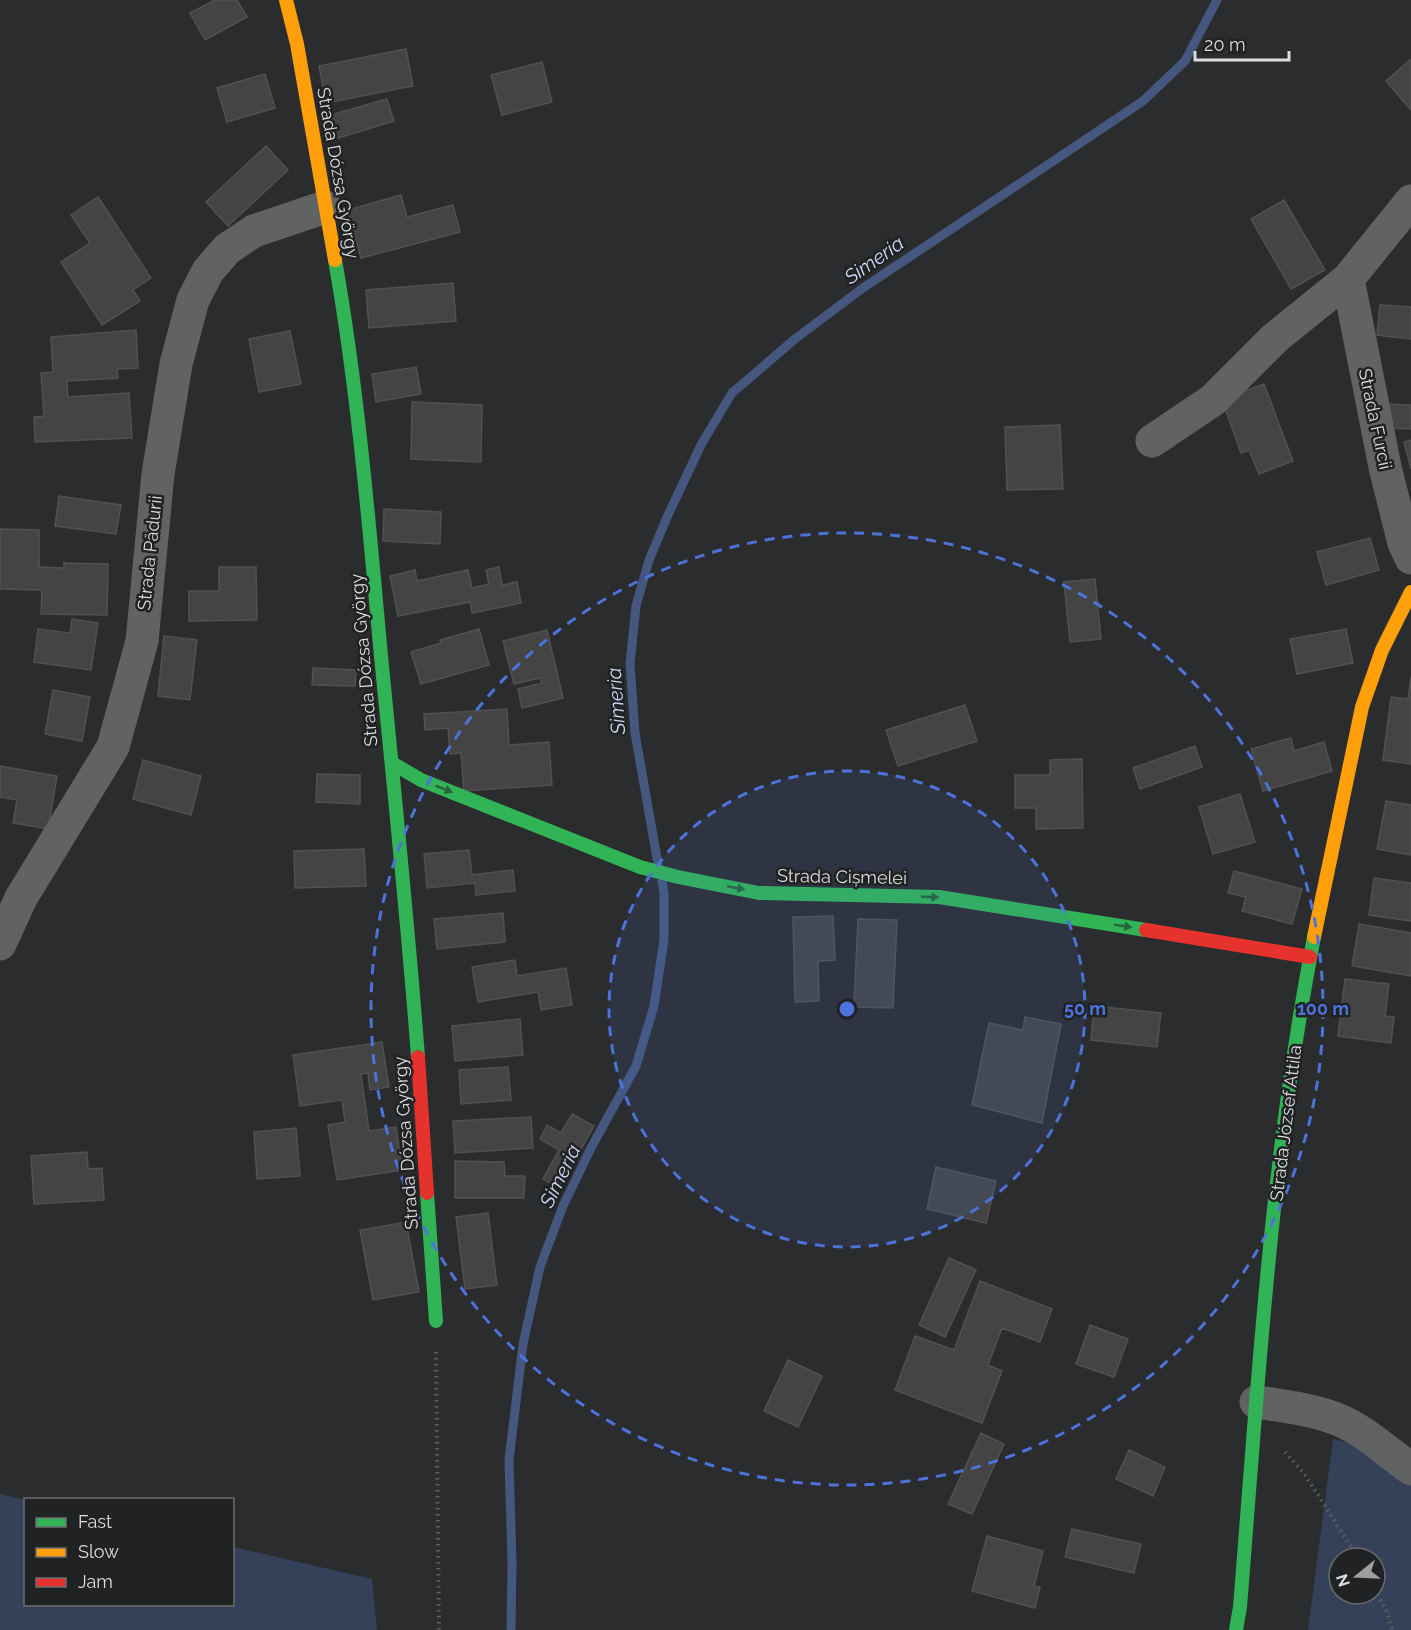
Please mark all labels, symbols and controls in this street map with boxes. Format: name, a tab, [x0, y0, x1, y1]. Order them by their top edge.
scale bar	[1195, 24, 1290, 62]
text: 20 m	[1204, 34, 1246, 55]
street label: Strada Dózsa György	[313, 86, 364, 260]
water label: Simeria	[839, 231, 908, 290]
street label: Strada Furcii	[1355, 366, 1396, 471]
street label: Strada Pădurii	[133, 494, 166, 611]
street label: Strada Dózsa György	[345, 572, 382, 747]
water label: Simeria	[602, 667, 630, 736]
one-way arrow	[435, 785, 453, 794]
street label: Strada Cișmelei	[777, 865, 907, 888]
one-way arrow	[726, 884, 745, 893]
one-way arrow	[921, 892, 940, 902]
one-way arrow	[1113, 921, 1132, 930]
text: 50 m	[1064, 998, 1106, 1019]
text: 100 m	[1297, 998, 1349, 1019]
centre of rings	[837, 999, 857, 1019]
street label: Strada József Attila	[1266, 1044, 1305, 1202]
street label: Strada Dózsa György	[389, 1055, 422, 1230]
water label: Simeria	[534, 1140, 586, 1212]
legend	[24, 1498, 234, 1606]
text: Fast	[78, 1511, 112, 1532]
text: Slow	[78, 1541, 119, 1562]
north arrow	[1327, 1546, 1387, 1606]
text: Jam	[78, 1571, 113, 1592]
text: N	[1332, 1572, 1354, 1589]

